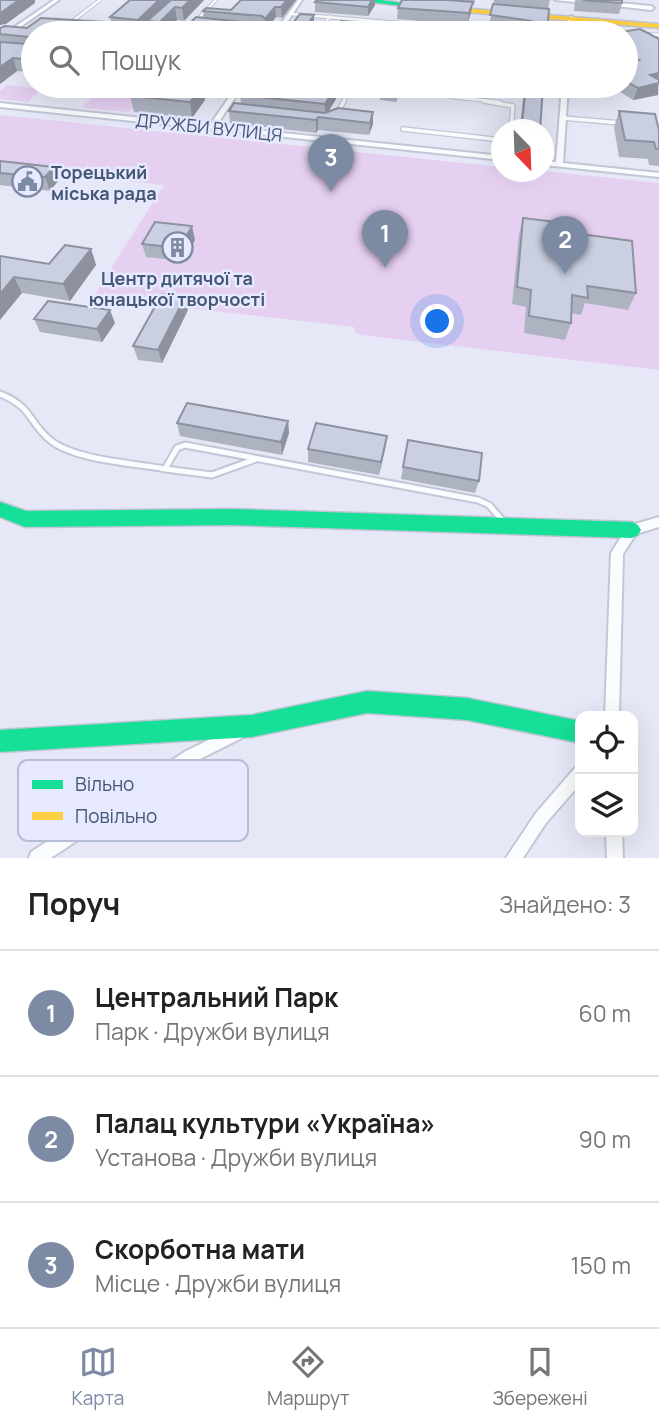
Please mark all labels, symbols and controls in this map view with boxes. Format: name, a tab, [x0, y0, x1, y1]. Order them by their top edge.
search box	[21, 21, 638, 98]
icon: search	[45, 41, 83, 79]
text: Пошук	[101, 42, 181, 78]
street label: ДРУЖБИ ВУЛИЦЯ	[134, 107, 284, 147]
north arrow	[491, 119, 554, 182]
pin: 3	[308, 134, 354, 192]
place label: Торецький міська рада	[51, 160, 157, 205]
public building icon: Торецький міська рада	[11, 165, 45, 199]
pin: 1	[362, 210, 408, 268]
pin: 2	[542, 216, 588, 274]
building icon: Центр дитячої та юнацької творчості	[160, 230, 194, 264]
place label: Центр дитячої та юнацької творчості	[89, 266, 265, 311]
your location	[420, 304, 454, 338]
map controls	[575, 711, 638, 837]
button: locate	[575, 711, 638, 774]
legend	[18, 760, 248, 841]
text: Вільно	[75, 771, 134, 797]
button: layers	[575, 774, 638, 837]
text: Повільно	[75, 803, 157, 829]
text: Поруч	[28, 883, 120, 924]
text: Знайдено: 3	[499, 888, 631, 920]
text: Центральний Парк	[95, 979, 338, 1015]
text: 1	[46, 997, 56, 1029]
text: 60 m	[579, 997, 631, 1029]
text: Парк · Дружби вулиця	[95, 1015, 330, 1047]
text: Палац культури «Україна»	[95, 1105, 436, 1141]
text: 2	[44, 1123, 58, 1155]
text: 90 m	[579, 1123, 631, 1155]
text: Установа · Дружби вулиця	[95, 1141, 377, 1173]
text: Скорботна мати	[95, 1231, 305, 1267]
text: 3	[44, 1249, 58, 1281]
text: 150 m	[571, 1249, 631, 1281]
text: Місце · Дружби вулиця	[95, 1267, 341, 1299]
tab: Карта	[71, 1343, 124, 1411]
tab: Маршрут	[267, 1343, 350, 1411]
tab: Збережені	[492, 1343, 588, 1411]

